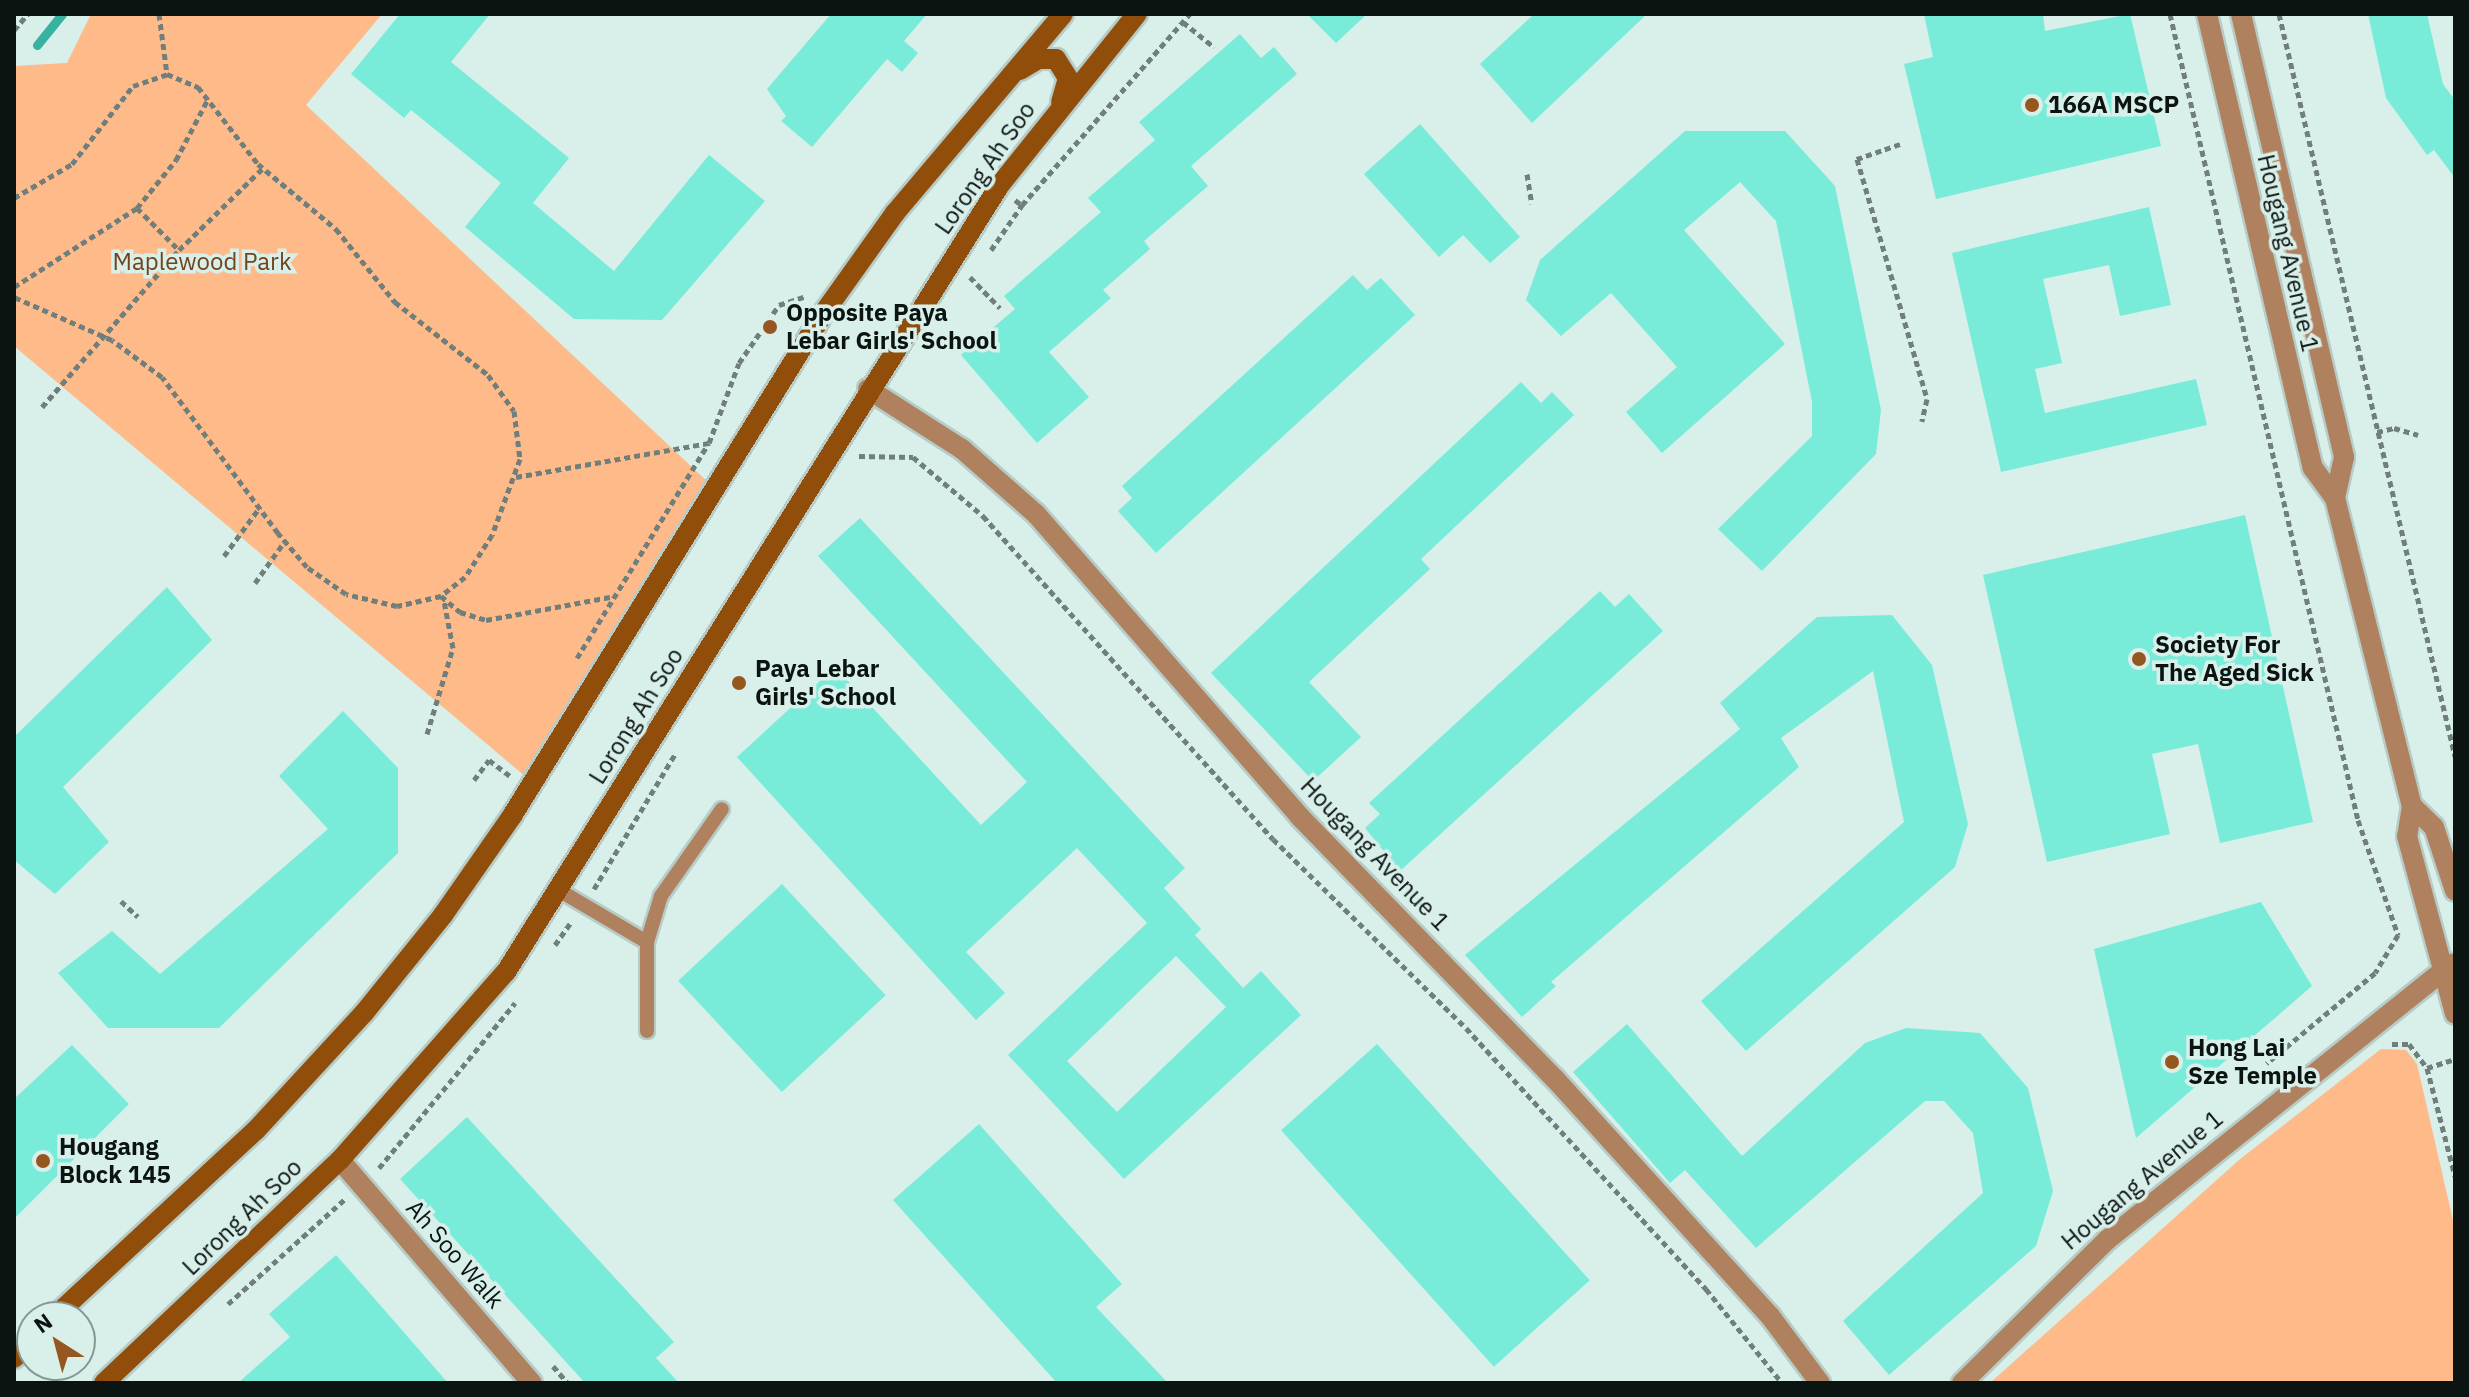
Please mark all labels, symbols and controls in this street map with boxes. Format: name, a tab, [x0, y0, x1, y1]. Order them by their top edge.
place label: 166A MSCP	[2048, 91, 2179, 119]
street label: Lorong Ah Soo	[929, 96, 1041, 240]
marker: 166A MSCP	[2023, 96, 2041, 114]
street label: Hougang Avenue 1	[2251, 152, 2325, 354]
park label: Maplewood Park	[112, 248, 292, 276]
place label: Opposite Paya Lebar Girls' School	[786, 299, 997, 355]
marker: Opposite Paya Lebar Girls' School	[761, 318, 779, 336]
place label: Society For The Aged Sick	[2155, 631, 2314, 687]
street label: Lorong Ah Soo	[583, 643, 689, 789]
marker: Society For The Aged Sick	[2130, 650, 2148, 668]
place label: Paya Lebar Girls' School	[755, 655, 896, 711]
marker: Paya Lebar Girls' School	[730, 674, 748, 692]
street label: Hougang Avenue 1	[1295, 771, 1455, 937]
place label: Hong Lai Sze Temple	[2188, 1034, 2317, 1090]
marker: Hong Lai Sze Temple	[2163, 1053, 2181, 1071]
street label: Hougang Avenue 1	[2056, 1104, 2228, 1256]
place label: Hougang Block 145	[59, 1133, 171, 1189]
marker: Hougang Block 145	[34, 1152, 52, 1170]
street label: Lorong Ah Soo	[176, 1153, 308, 1281]
street label: Ah Soo Walk	[400, 1194, 510, 1314]
north arrow	[16, 1301, 96, 1381]
text: N	[28, 1306, 58, 1339]

